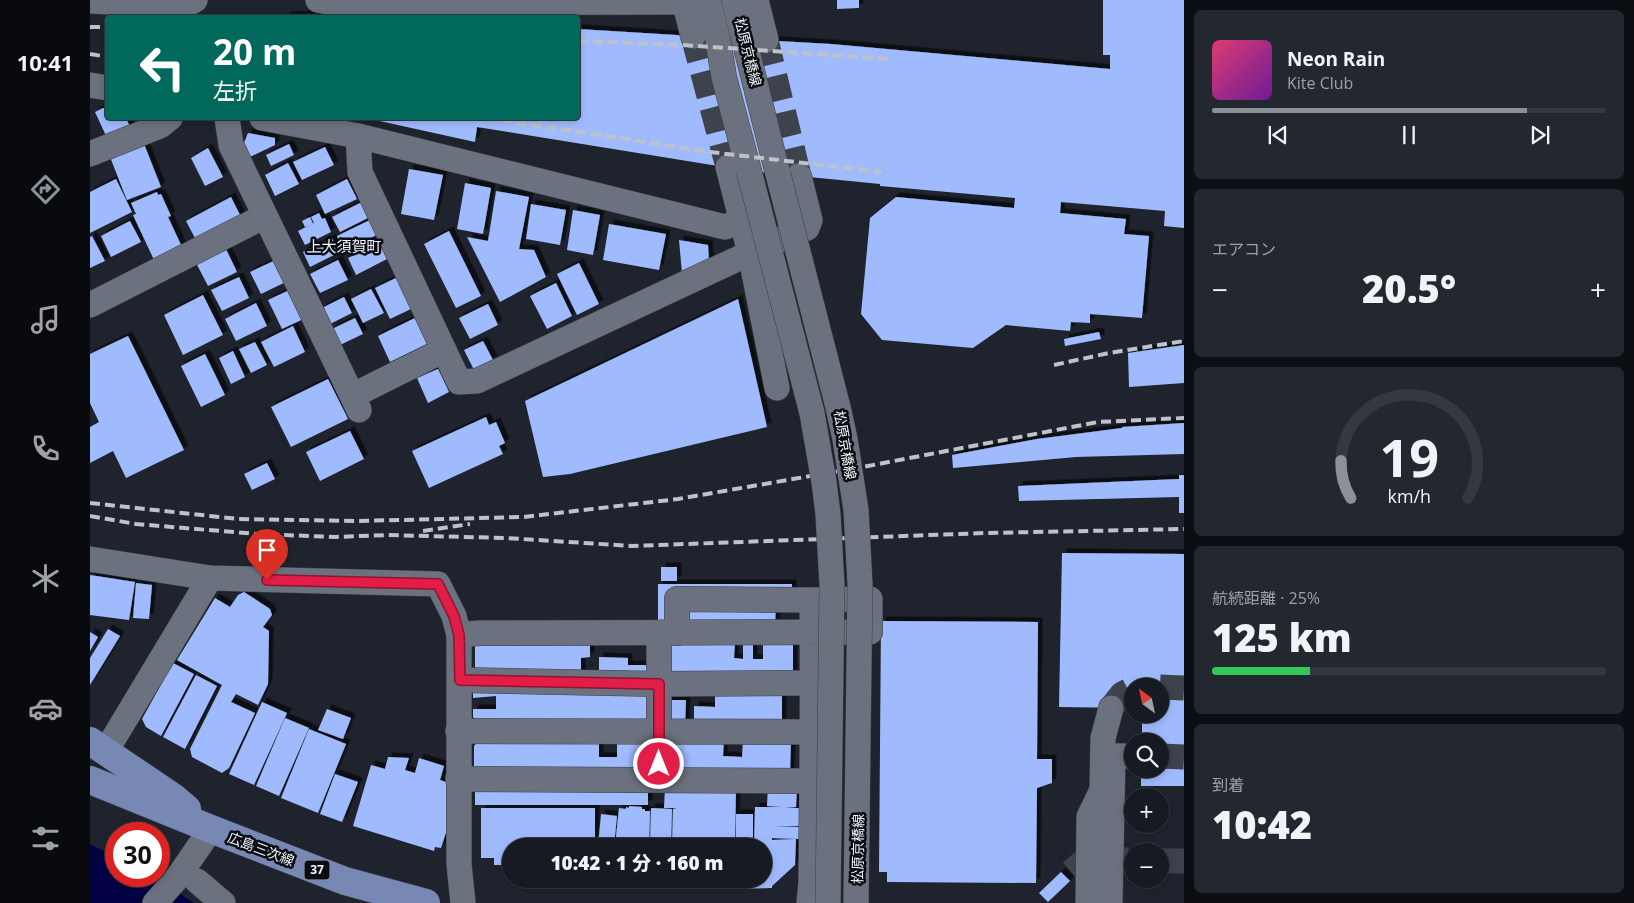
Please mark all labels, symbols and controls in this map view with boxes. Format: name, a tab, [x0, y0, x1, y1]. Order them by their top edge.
street label: 松原京橋線	[731, 16, 766, 88]
text: 20 m	[213, 28, 296, 75]
icon: left	[130, 35, 195, 100]
text: Neon Rain	[1287, 46, 1385, 72]
text: 10:41	[17, 47, 73, 77]
text: Kite Club	[1287, 72, 1353, 94]
text: 左折	[213, 75, 257, 105]
icon: previous	[1264, 121, 1292, 149]
icon: pause	[1395, 121, 1423, 149]
icon: next	[1526, 121, 1554, 149]
icon: directions	[28, 172, 63, 207]
district label: 上大須賀町	[306, 236, 382, 256]
text: エアコン	[1212, 238, 1276, 260]
text: 20.5°	[1362, 262, 1456, 314]
text: −	[1212, 270, 1228, 308]
text: +	[1590, 270, 1606, 308]
icon: music	[28, 302, 63, 337]
street label: 松原京橋線	[830, 409, 861, 481]
text: 19	[1379, 421, 1439, 492]
icon: phone	[28, 431, 63, 466]
text: km/h	[1387, 484, 1431, 508]
pin	[246, 529, 288, 580]
icon: arrive	[253, 536, 281, 564]
icon: climate	[28, 561, 63, 596]
text: 航続距離 · 25%	[1212, 587, 1320, 609]
text: 125 km	[1212, 611, 1352, 663]
north arrow	[1124, 678, 1169, 722]
map controls	[1124, 678, 1169, 888]
icon: car	[28, 691, 63, 726]
button: search	[1124, 733, 1169, 778]
position arrow	[632, 737, 684, 789]
text: 到着	[1212, 774, 1244, 796]
button: +	[1124, 788, 1169, 833]
text: 10:42	[1212, 798, 1312, 850]
street label: 松原京橋線	[847, 814, 868, 884]
icon: filters	[28, 821, 63, 856]
speed limit sign: 30	[105, 822, 170, 887]
street label: 広島三次線	[225, 827, 297, 870]
button: −	[1124, 843, 1169, 888]
text: 10:42 · 1 分 · 160 m	[550, 850, 724, 876]
road number: 37	[304, 860, 330, 880]

